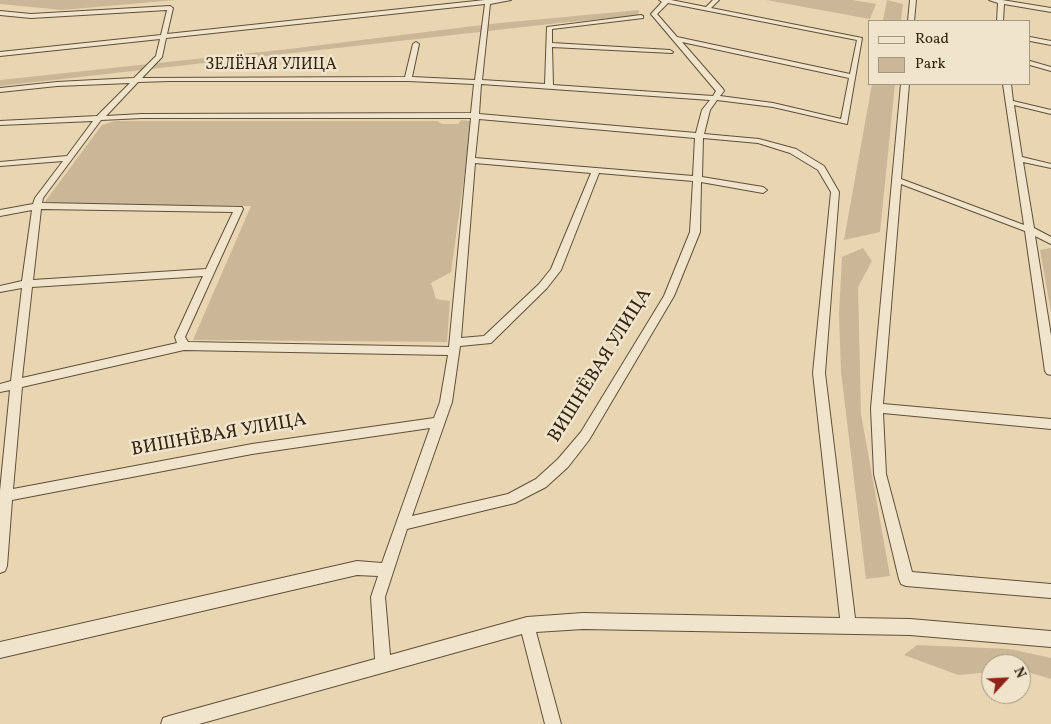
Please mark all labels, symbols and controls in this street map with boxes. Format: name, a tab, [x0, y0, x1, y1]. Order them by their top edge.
legend	[868, 20, 1031, 85]
text: Road	[915, 29, 949, 50]
text: Park	[915, 54, 946, 75]
street label: ЗЕЛЁНАЯ УЛИЦА	[205, 56, 337, 76]
street label: ВИШНЁВАЯ УЛИЦА	[544, 285, 658, 447]
street label: ВИШНЁВАЯ УЛИЦА	[130, 409, 308, 463]
north arrow	[981, 654, 1031, 704]
text: N	[1008, 664, 1030, 681]

